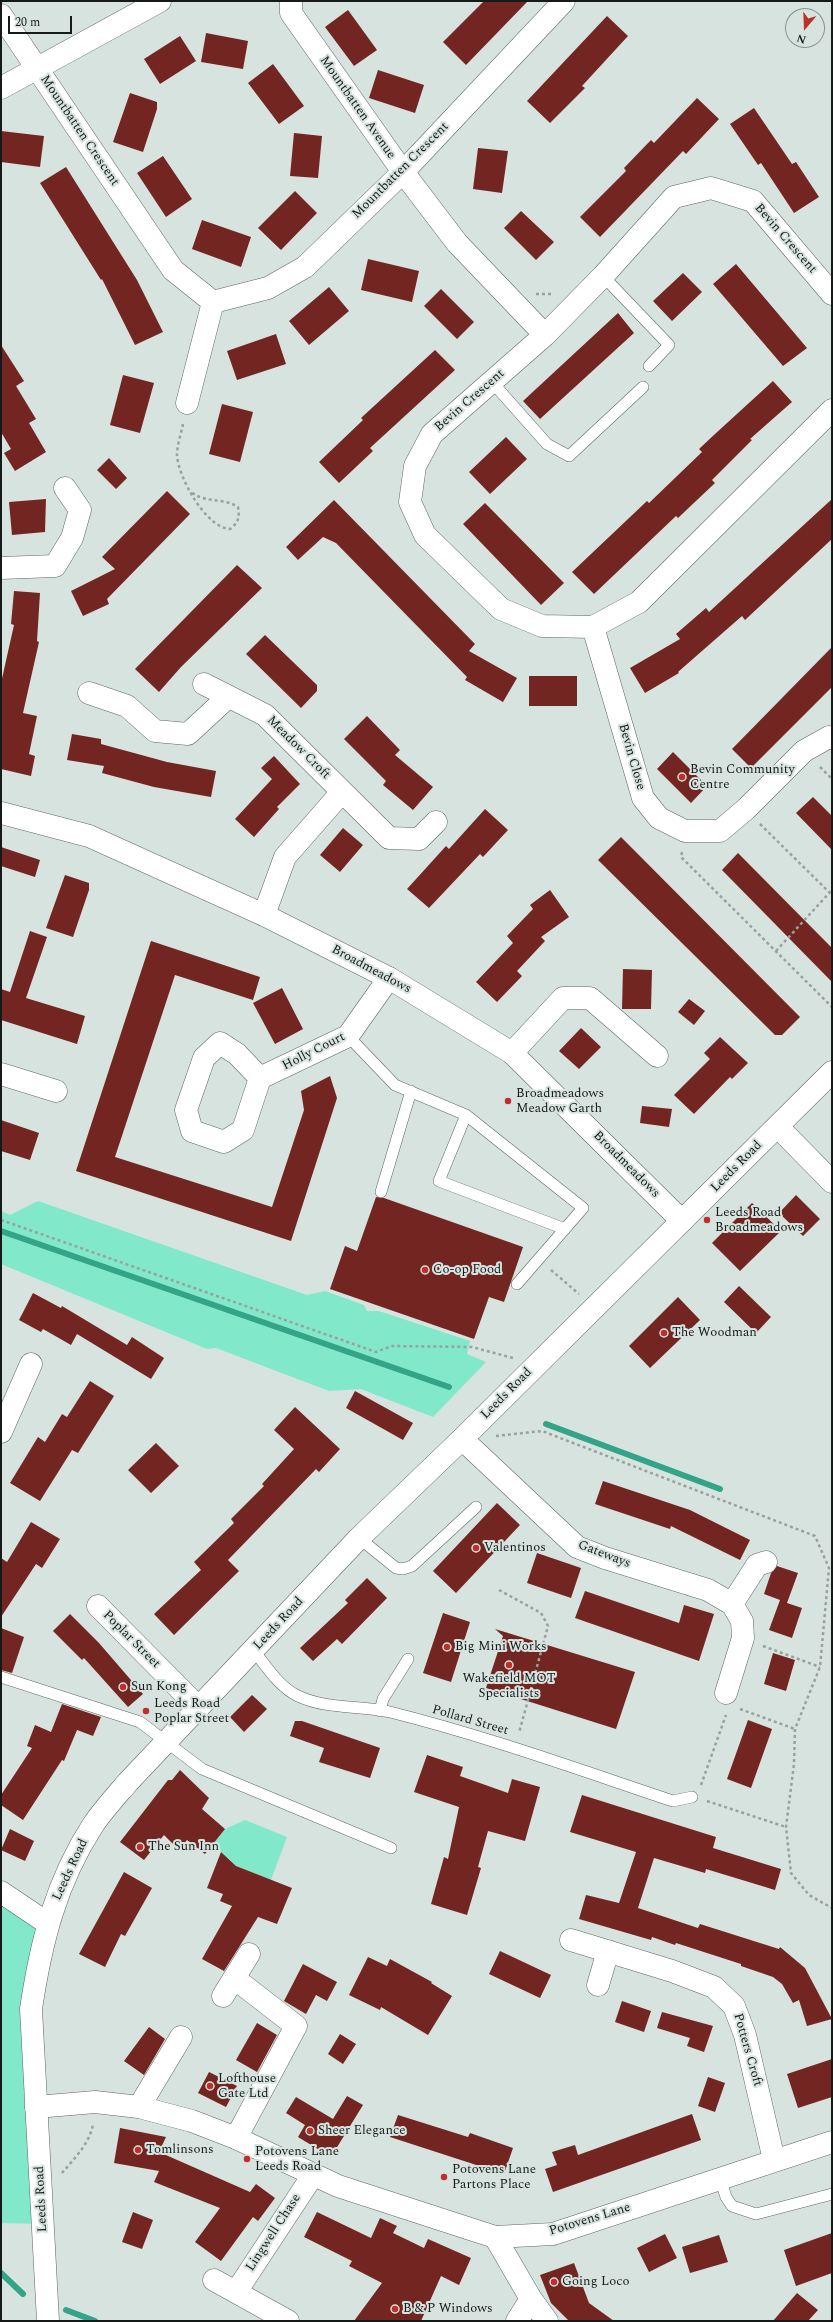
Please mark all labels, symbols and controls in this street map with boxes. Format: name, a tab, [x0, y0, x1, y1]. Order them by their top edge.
scale bar	[10, 8, 74, 34]
north arrow	[785, 8, 825, 48]
text: 20 m	[15, 13, 40, 32]
text: N	[794, 29, 808, 48]
street label: Mountbatten Avenue	[316, 54, 398, 162]
street label: Mountbatten Crescent	[36, 73, 122, 189]
street label: Mountbatten Crescent	[349, 119, 453, 223]
street label: Bevin Crescent	[750, 201, 820, 277]
street label: Bevin Crescent	[432, 366, 508, 436]
street label: Meadow Croft	[263, 713, 333, 783]
street label: Bevin Close	[614, 722, 648, 792]
place label: Bevin Community Centre	[690, 762, 795, 793]
marker: Bevin Community Centre	[677, 772, 687, 782]
street label: Broadmeadows	[328, 942, 414, 998]
street label: Holly Court	[280, 1030, 348, 1074]
place label: Broadmeadows Meadow Garth	[516, 1086, 604, 1117]
marker: Broadmeadows Meadow Garth	[503, 1096, 513, 1106]
street label: Broadmeadows	[589, 1128, 663, 1202]
street label: Leeds Road	[708, 1138, 766, 1196]
place label: Leeds Road Broadmeadows	[715, 1205, 803, 1236]
marker: Leeds Road Broadmeadows	[702, 1215, 712, 1225]
place label: Co-op Food	[433, 1262, 501, 1278]
marker: Co-op Food	[420, 1265, 430, 1275]
place label: The Woodman	[672, 1325, 757, 1341]
marker: The Woodman	[659, 1328, 669, 1338]
street label: Leeds Road	[478, 1365, 536, 1423]
street label: Gateways	[575, 1538, 633, 1572]
place label: Valentinos	[484, 1540, 546, 1556]
marker: Valentinos	[471, 1543, 481, 1553]
street label: Leeds Road	[251, 1594, 307, 1654]
street label: Poplar Street	[99, 1608, 163, 1672]
place label: Big Mini Works	[455, 1639, 547, 1655]
marker: Big Mini Works	[442, 1642, 452, 1652]
marker: Wakefield MOT Specialists	[504, 1660, 514, 1670]
place label: Wakefield MOT Specialists	[463, 1671, 555, 1702]
place label: Sun Kong	[131, 1679, 187, 1695]
marker: Sun Kong	[118, 1682, 128, 1692]
place label: Leeds Road Poplar Street	[154, 1696, 229, 1727]
street label: Pollard Street	[430, 1703, 510, 1739]
marker: Leeds Road Poplar Street	[141, 1706, 151, 1716]
street label: Leeds Road	[50, 1837, 92, 1903]
place label: The Sun Inn	[148, 1839, 219, 1855]
marker: The Sun Inn	[135, 1842, 145, 1852]
street label: Potters Croft	[729, 2012, 765, 2088]
place label: Lofthouse Gate Ltd	[218, 2071, 276, 2102]
marker: Lofthouse Gate Ltd	[205, 2081, 215, 2091]
place label: Sheer Elegance	[318, 2123, 405, 2139]
marker: Sheer Elegance	[305, 2126, 315, 2136]
place label: Tomlinsons	[146, 2142, 214, 2158]
place label: Potovens Lane Leeds Road	[255, 2144, 339, 2175]
marker: Tomlinsons	[133, 2145, 143, 2155]
marker: Potovens Lane Leeds Road	[242, 2154, 252, 2164]
place label: Potovens Lane Partons Place	[452, 2162, 536, 2193]
street label: Leeds Road	[32, 2166, 52, 2232]
marker: Potovens Lane Partons Place	[439, 2172, 449, 2182]
street label: Lingwell Chase	[243, 2191, 305, 2275]
street label: Potovens Lane	[548, 2200, 632, 2240]
place label: Going Loco	[562, 2274, 629, 2290]
marker: Going Loco	[549, 2277, 559, 2287]
place label: B & P Windows	[403, 2301, 493, 2317]
marker: B & P Windows	[390, 2304, 400, 2314]

